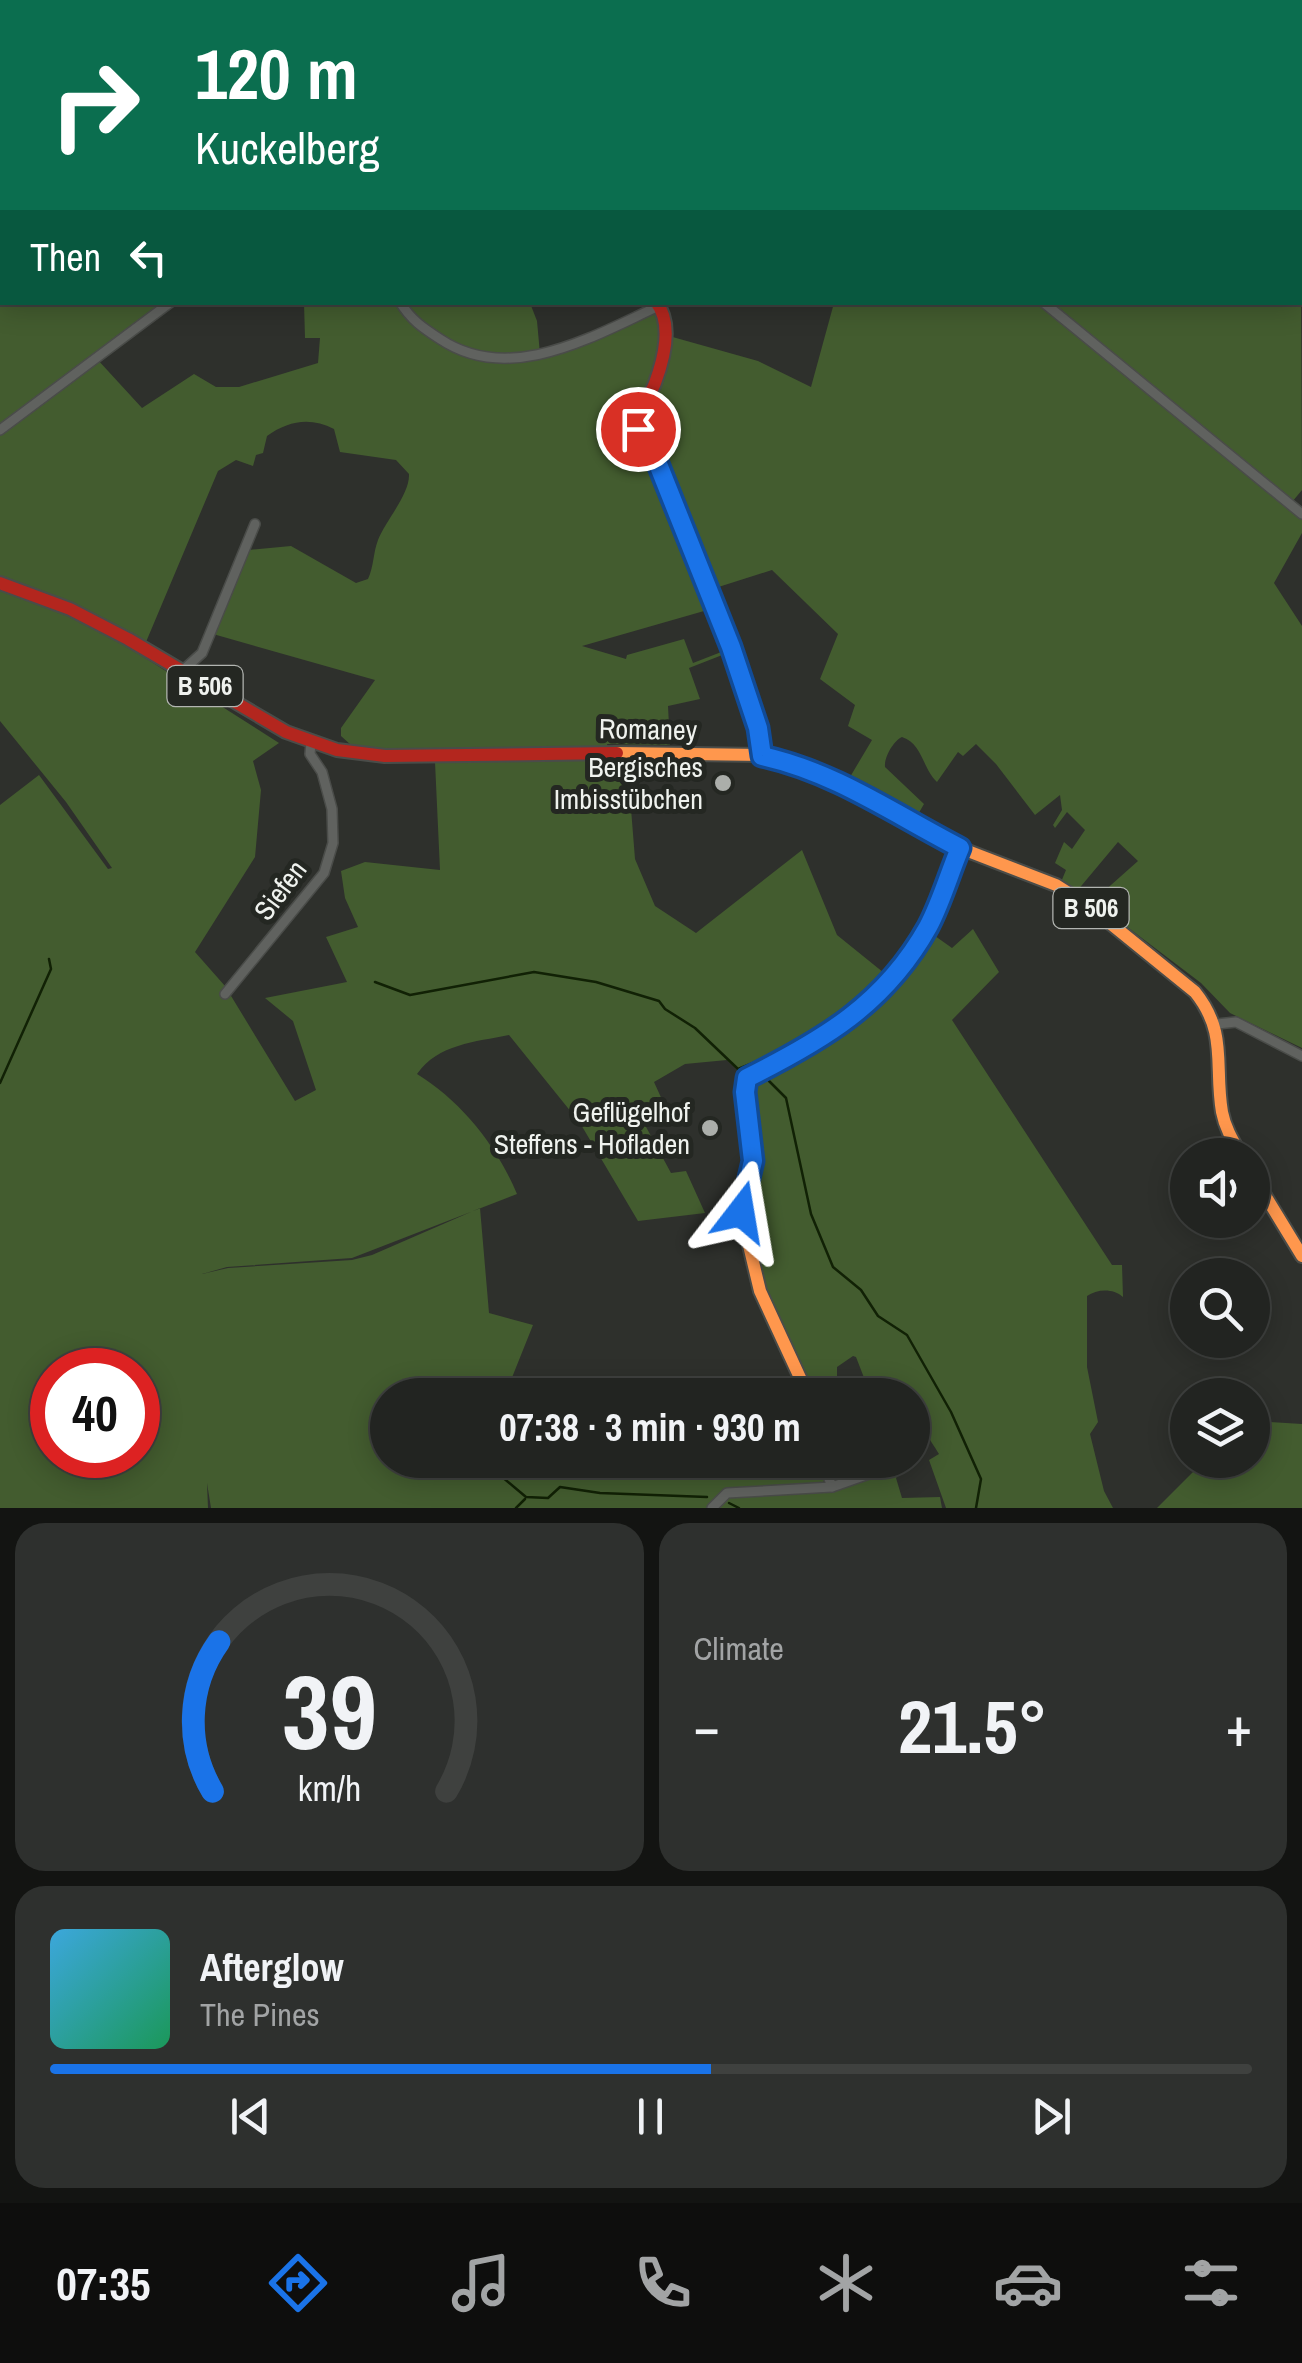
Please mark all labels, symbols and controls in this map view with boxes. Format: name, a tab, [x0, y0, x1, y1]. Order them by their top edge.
text: 120 m	[195, 27, 358, 121]
icon: right	[30, 40, 160, 170]
text: Kuckelberg	[195, 117, 380, 178]
icon: left	[121, 230, 176, 285]
text: Then	[30, 232, 101, 283]
pin	[596, 387, 681, 472]
icon: arrive	[611, 402, 666, 457]
road number: B 506	[168, 666, 242, 706]
street label: Romaney	[599, 709, 698, 749]
place label: Bergisches Imbisstübchen	[554, 748, 703, 818]
marker: Bergisches Imbisstübchen	[712, 772, 734, 794]
street label: Siefen	[245, 852, 315, 928]
road number: B 506	[1054, 888, 1128, 928]
place label: Geflügelhof Steffens - Hofladen	[494, 1093, 691, 1163]
marker: Geflügelhof Steffens - Hofladen	[699, 1117, 721, 1139]
map controls	[1170, 1138, 1270, 1478]
button: sound	[1170, 1138, 1270, 1238]
position arrow	[689, 1160, 793, 1264]
button: search	[1170, 1258, 1270, 1358]
speed limit sign: 40	[30, 1348, 160, 1478]
button: layers	[1170, 1378, 1270, 1478]
text: 07:38 · 3 min · 930 m	[499, 1402, 801, 1453]
text: Climate	[694, 1627, 784, 1670]
text: 39	[282, 1641, 377, 1781]
text: 21.5°	[898, 1675, 1048, 1776]
text: −	[694, 1689, 720, 1763]
text: +	[1226, 1689, 1252, 1763]
text: km/h	[297, 1764, 361, 1812]
text: Afterglow	[200, 1942, 344, 1993]
text: The Pines	[200, 1993, 320, 2036]
icon: previous	[223, 2089, 278, 2144]
icon: pause	[623, 2089, 678, 2144]
icon: next	[1024, 2089, 1079, 2144]
icon: directions	[263, 2248, 333, 2318]
icon: music	[446, 2248, 516, 2318]
icon: phone	[628, 2248, 698, 2318]
icon: climate	[811, 2248, 881, 2318]
icon: car	[993, 2248, 1063, 2318]
icon: filters	[1176, 2248, 1246, 2318]
text: 07:35	[56, 2253, 151, 2314]

